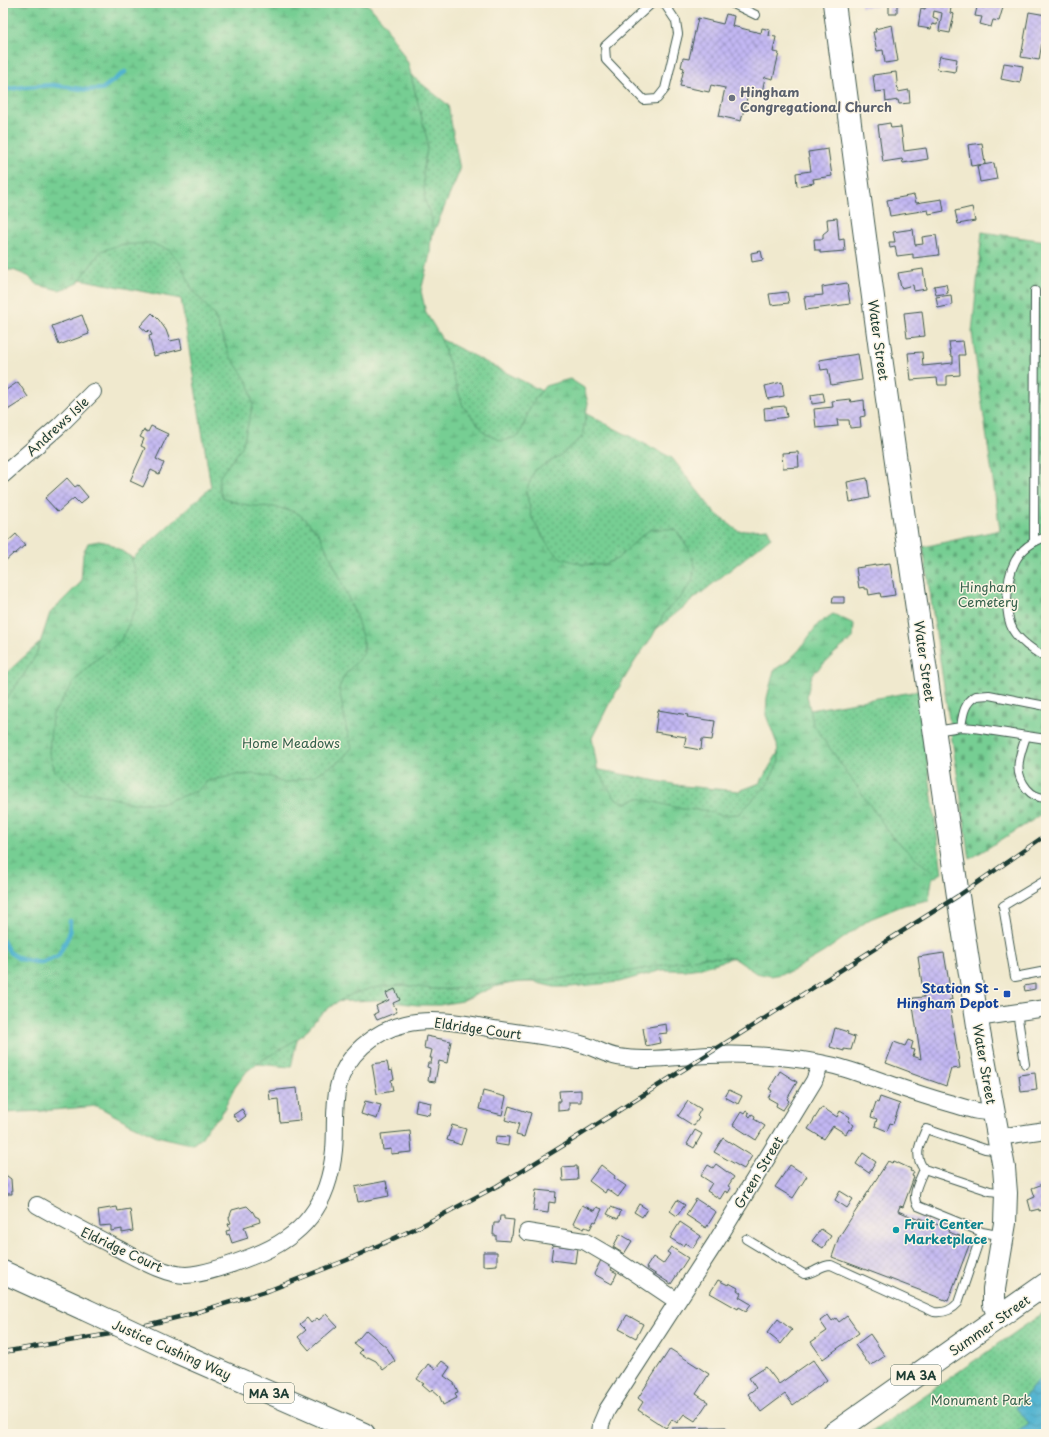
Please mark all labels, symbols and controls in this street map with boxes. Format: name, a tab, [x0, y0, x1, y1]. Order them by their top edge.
place label: Hingham Congregational Church	[740, 82, 892, 116]
marker: Hingham Congregational Church	[727, 93, 737, 103]
street label: Water Street	[864, 298, 894, 382]
street label: Andrews Isle	[22, 392, 93, 460]
park label: Hingham Cemetery	[958, 577, 1018, 611]
street label: Water Street	[910, 619, 940, 703]
park label: Home Meadows	[242, 733, 340, 752]
place label: Station St - Hingham Depot	[896, 978, 999, 1012]
marker: Station St - Hingham Depot	[1002, 989, 1012, 999]
street label: Eldridge Court	[433, 1012, 523, 1044]
street label: Water Street	[969, 1022, 1001, 1106]
street label: Green Street	[729, 1132, 787, 1212]
place label: Fruit Center Marketplace	[904, 1214, 987, 1248]
street label: Eldridge Court	[78, 1222, 166, 1276]
marker: Fruit Center Marketplace	[891, 1225, 901, 1235]
street label: Summer Street	[945, 1290, 1033, 1360]
street label: Justice Cushing Way	[109, 1314, 235, 1384]
road number: MA 3A	[891, 1365, 941, 1385]
road number: MA 3A	[244, 1383, 294, 1403]
park label: Monument Park	[931, 1390, 1031, 1409]

